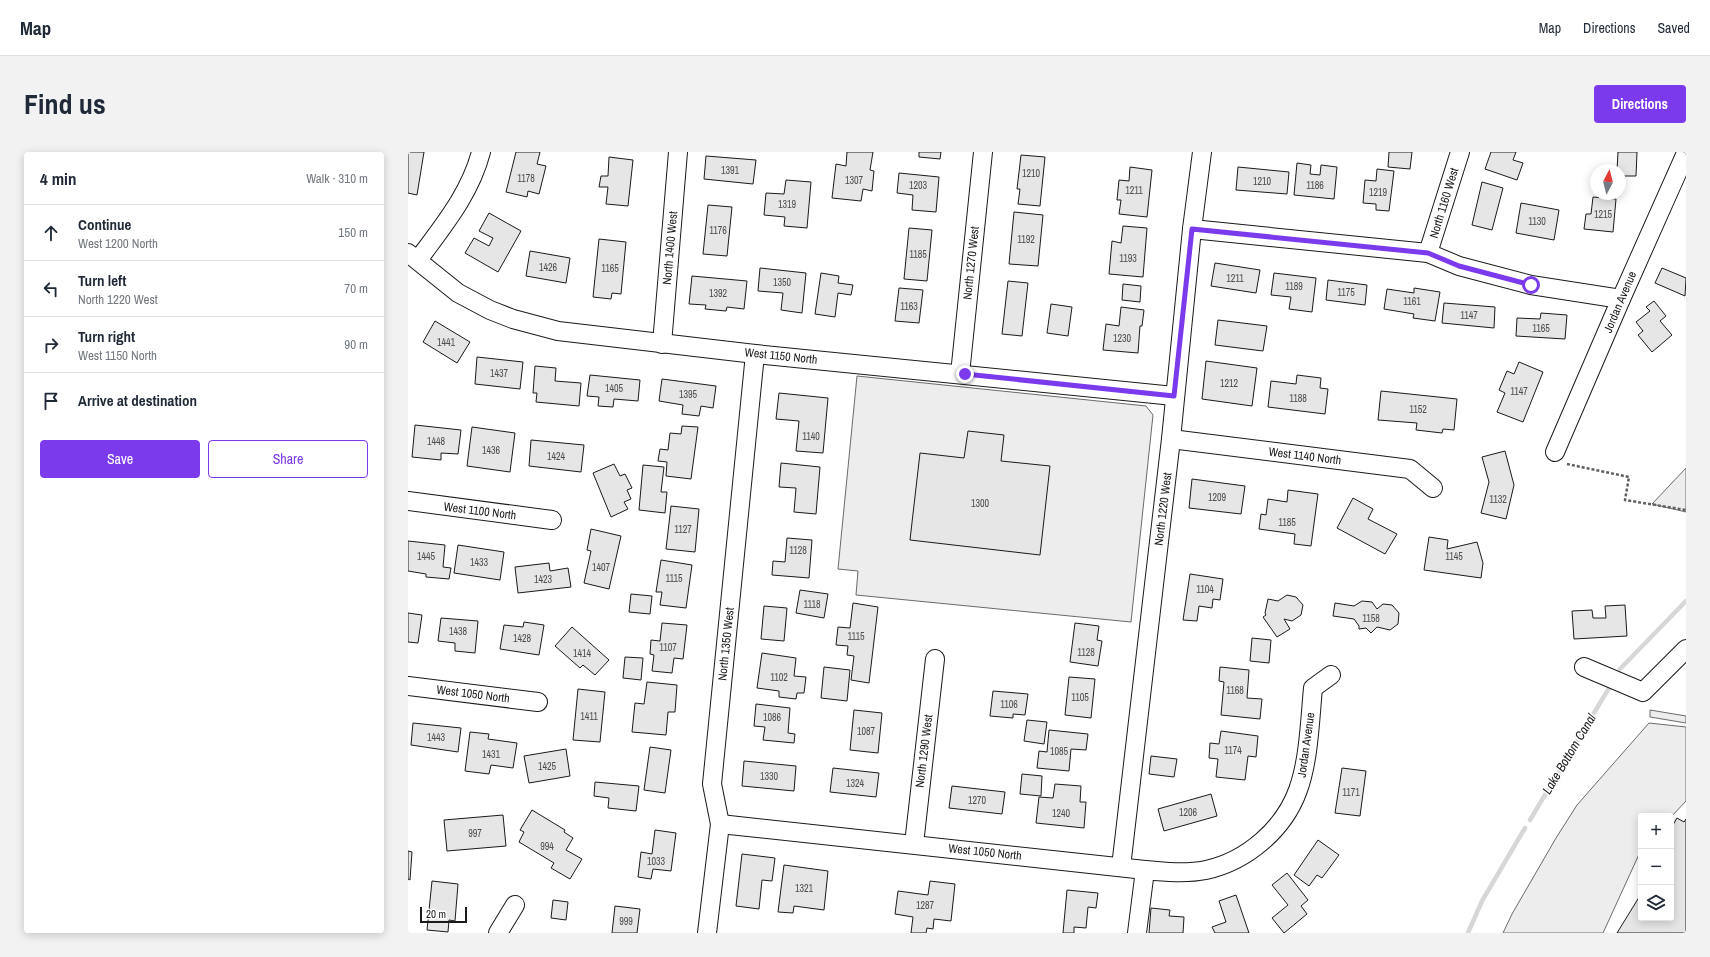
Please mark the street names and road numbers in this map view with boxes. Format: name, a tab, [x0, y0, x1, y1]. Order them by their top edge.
street label: North 1160 West	[1426, 166, 1462, 240]
street label: North 1400 West	[659, 210, 681, 285]
street label: North 1270 West	[959, 225, 983, 300]
street label: Jordan Avenue	[1600, 269, 1640, 335]
street label: West 1150 North	[744, 344, 818, 368]
street label: West 1140 North	[1268, 444, 1342, 468]
street label: North 1220 West	[1151, 471, 1175, 547]
street label: West 1100 North	[443, 499, 517, 523]
street label: North 1350 West	[714, 606, 738, 681]
street label: West 1050 North	[435, 682, 511, 706]
street label: Jordan Avenue	[1294, 711, 1318, 779]
street label: North 1290 West	[912, 713, 936, 789]
street label: West 1050 North	[948, 840, 1022, 864]

